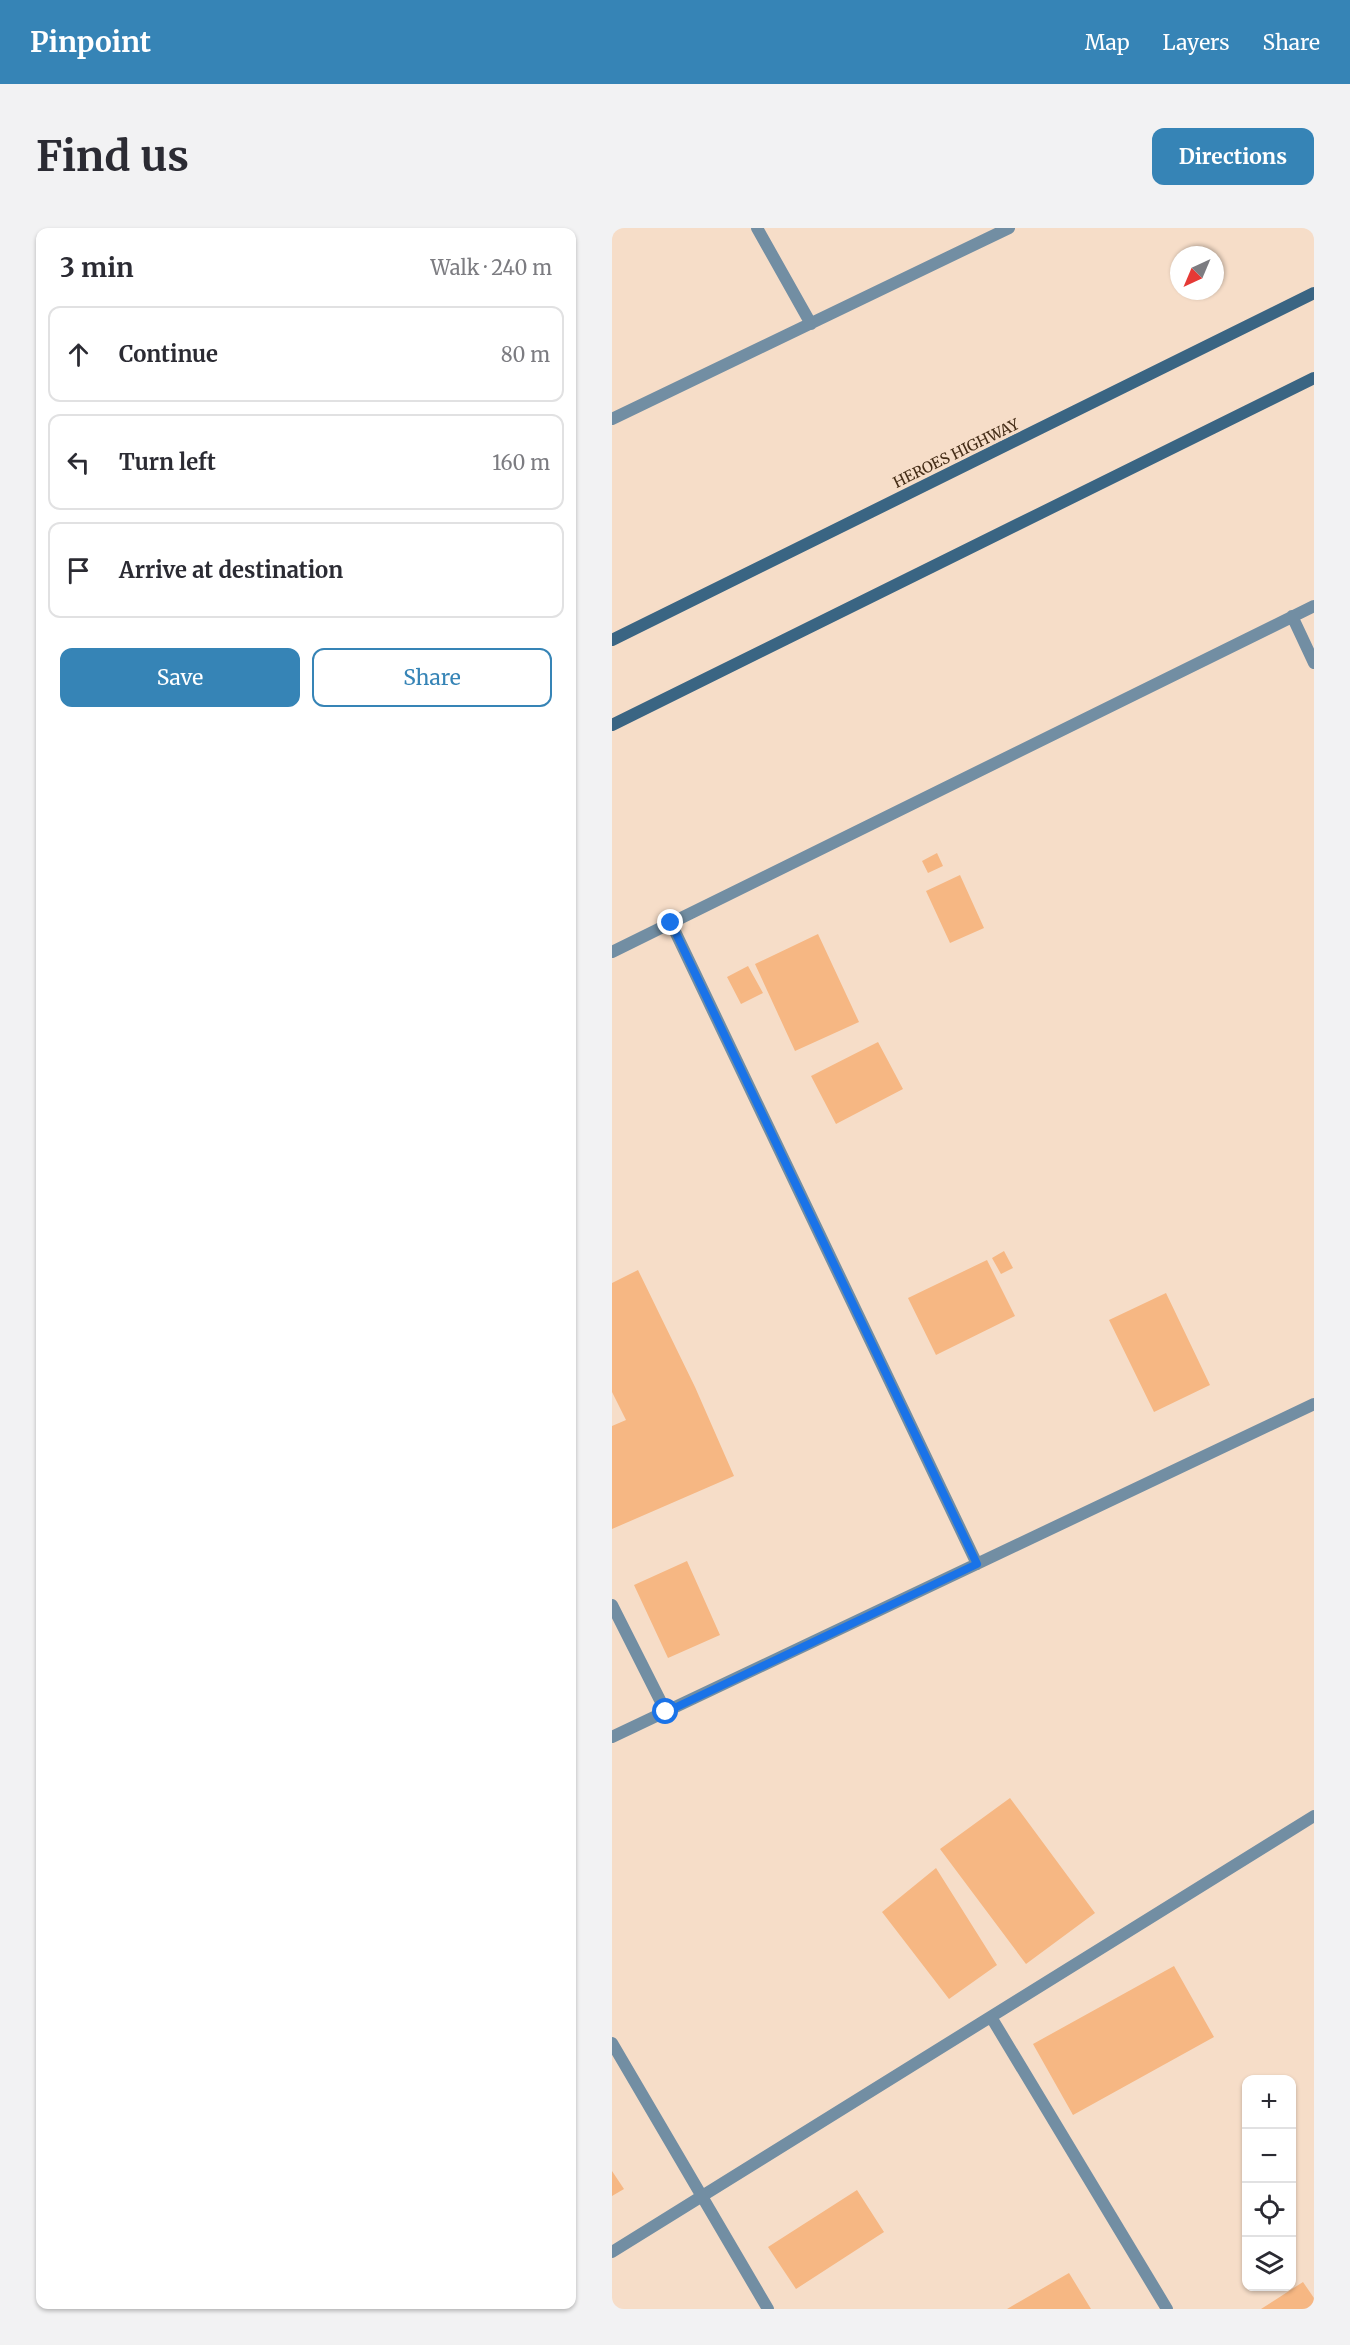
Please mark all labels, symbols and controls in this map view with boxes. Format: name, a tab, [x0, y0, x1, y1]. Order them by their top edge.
text: Pinpoint	[30, 24, 151, 60]
text: Map	[1085, 29, 1130, 56]
text: Layers	[1163, 29, 1230, 56]
text: Share	[1263, 29, 1320, 56]
button: Directions	[1152, 128, 1314, 185]
text: Find us	[36, 130, 189, 182]
north arrow	[1170, 246, 1224, 300]
text: 3 min	[60, 251, 134, 284]
text: Walk · 240 m	[431, 255, 552, 280]
icon: ahead	[62, 338, 95, 371]
text: Continue	[119, 340, 218, 368]
text: 80 m	[501, 342, 550, 367]
street label: HEROES HIGHWAY	[890, 414, 1022, 492]
icon: left	[62, 446, 95, 479]
text: Turn left	[119, 448, 216, 476]
text: 160 m	[492, 450, 550, 475]
icon: arrive	[62, 554, 95, 587]
text: Arrive at destination	[119, 556, 343, 584]
button: Save	[60, 648, 300, 707]
button: Share	[312, 648, 552, 707]
route end	[657, 909, 683, 935]
route start	[652, 1698, 678, 1724]
map controls	[1242, 2075, 1296, 2291]
button: +	[1242, 2075, 1296, 2129]
button: −	[1242, 2129, 1296, 2183]
button: locate	[1242, 2183, 1296, 2237]
button: layers	[1242, 2237, 1296, 2291]

